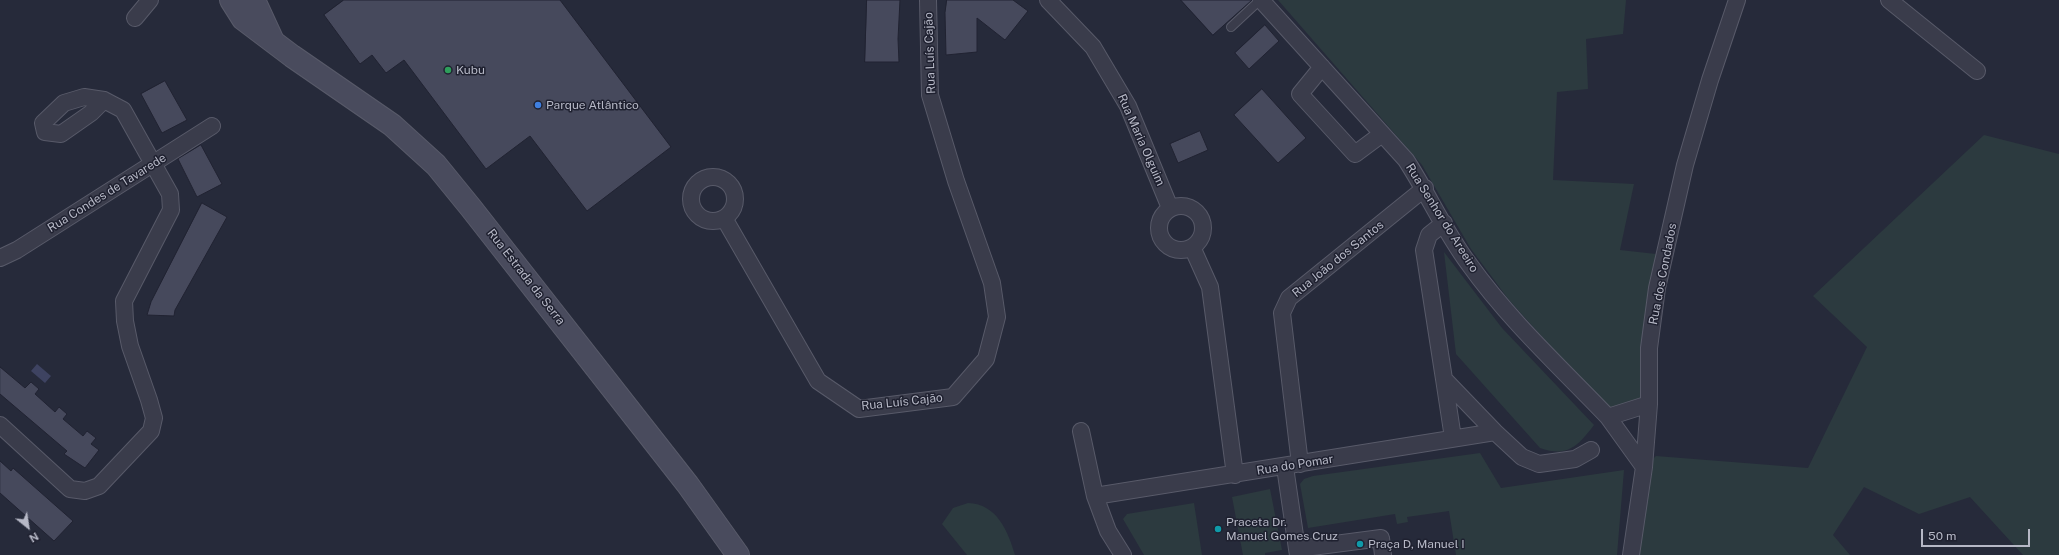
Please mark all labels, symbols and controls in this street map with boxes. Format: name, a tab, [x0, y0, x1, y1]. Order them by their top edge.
street label: Rua Luís Cajão	[921, 12, 939, 94]
place label: Kubu	[456, 63, 485, 77]
marker: Kubu	[443, 65, 453, 75]
street label: Rua Maria Olguim	[1114, 92, 1168, 188]
place label: Parque Atlântico	[546, 98, 639, 112]
marker: Parque Atlântico	[533, 100, 543, 110]
street label: Rua Condes de Tavarede	[45, 151, 169, 235]
street label: Rua Senhor do Areeiro	[1403, 161, 1481, 275]
street label: Rua João dos Santos	[1289, 218, 1387, 300]
street label: Rua dos Condados	[1646, 222, 1680, 326]
street label: Rua Estrada da Serra	[484, 226, 568, 328]
street label: Rua Luís Cajão	[861, 391, 943, 413]
street label: Rua do Pomar	[1256, 452, 1334, 478]
north arrow	[8, 507, 48, 547]
place label: Praceta Dr. Manuel Gomes Cruz	[1226, 515, 1338, 543]
scale bar	[1923, 521, 2032, 547]
marker: Praceta Dr. Manuel Gomes Cruz	[1213, 524, 1223, 534]
text: 50 m	[1928, 529, 1956, 543]
text: N	[27, 530, 41, 545]
place label: Praça D, Manuel I	[1368, 537, 1465, 551]
marker: Praça D, Manuel I	[1355, 539, 1365, 549]

